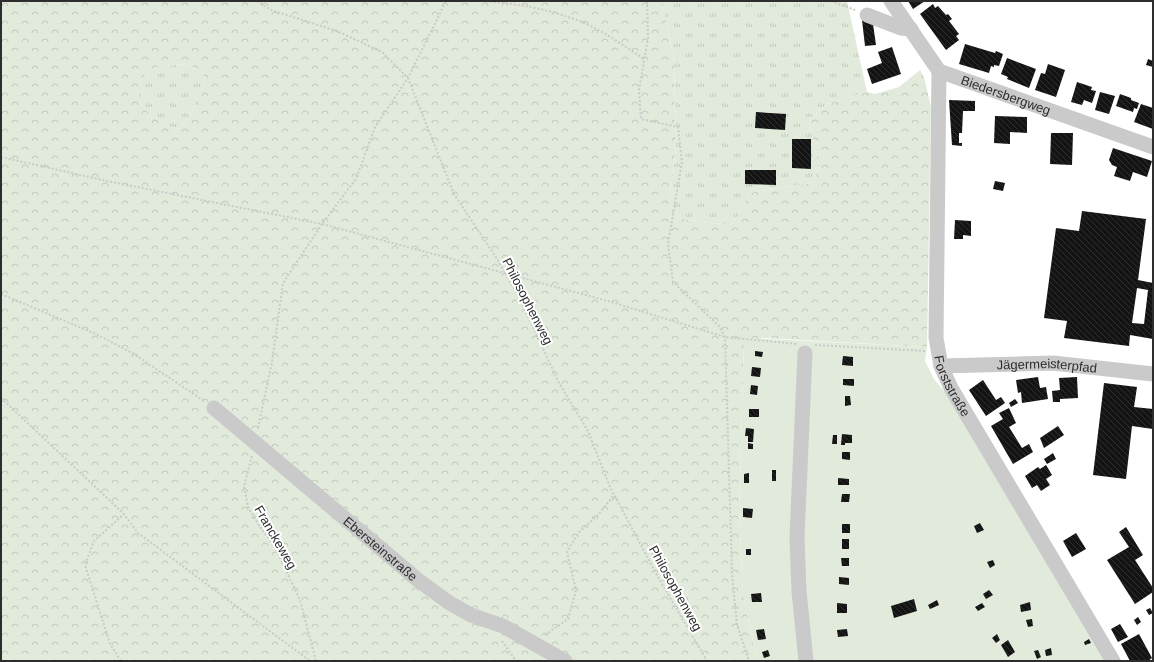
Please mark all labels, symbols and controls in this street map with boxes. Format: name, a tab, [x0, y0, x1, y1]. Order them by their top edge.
street label: Biedersbergweg	[959, 72, 1053, 118]
street label: Philosophenweg	[499, 255, 556, 347]
street label: Forststraße	[931, 354, 973, 419]
street label: Jägermeisterpfad	[997, 356, 1098, 376]
street label: Franckeweg	[251, 503, 300, 572]
street label: Ebersteinstraße	[340, 514, 420, 584]
street label: Philosophenweg	[646, 543, 705, 634]

